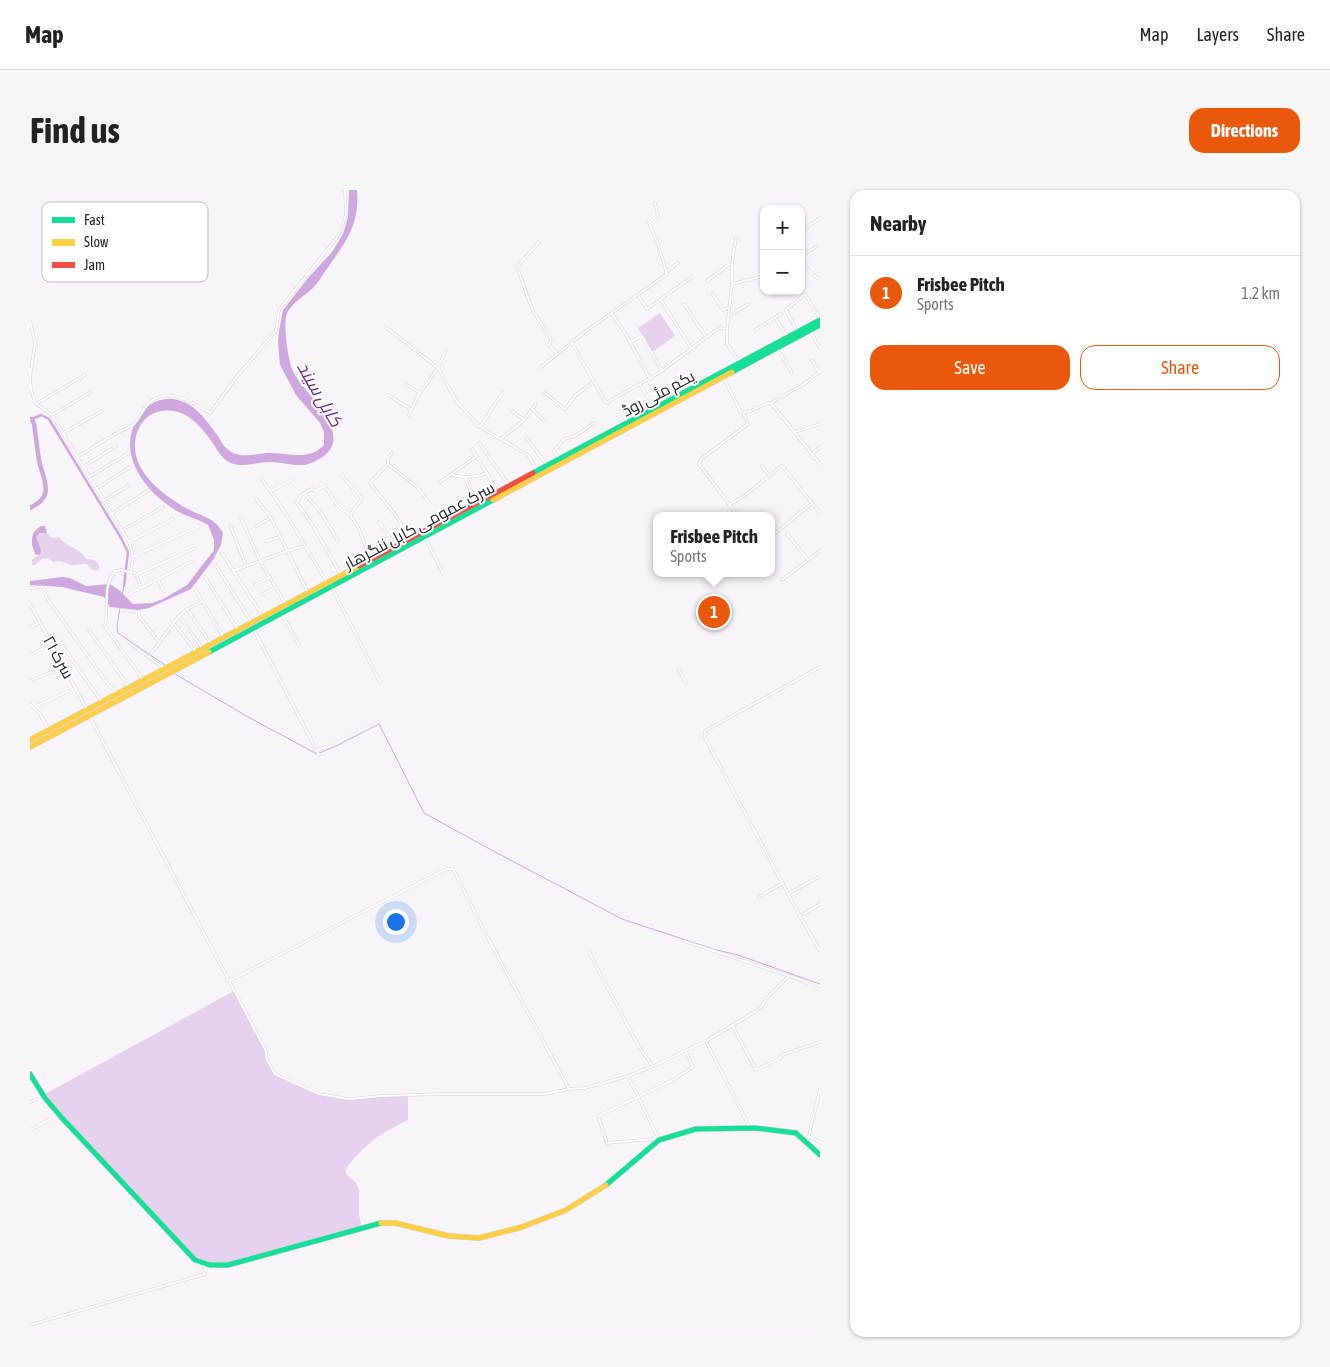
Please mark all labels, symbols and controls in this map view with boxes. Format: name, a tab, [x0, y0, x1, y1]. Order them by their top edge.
text: Map	[25, 21, 64, 48]
text: Map	[1139, 24, 1168, 45]
text: Layers	[1196, 24, 1239, 45]
text: Share	[1267, 24, 1305, 45]
button: Directions	[1189, 108, 1300, 153]
text: Find us	[30, 110, 120, 150]
legend	[42, 202, 208, 282]
map controls	[760, 205, 805, 295]
button: +	[760, 205, 805, 250]
text: Nearby	[870, 211, 926, 235]
text: Fast	[84, 212, 105, 228]
text: Slow	[84, 234, 109, 250]
button: −	[760, 250, 805, 295]
text: Jam	[84, 257, 105, 273]
text: Frisbee Pitch	[917, 273, 1005, 295]
text: 1	[882, 284, 890, 302]
text: 1.2 km	[1241, 284, 1280, 302]
text: Sports	[917, 295, 954, 313]
button: Save	[870, 345, 1070, 390]
button: Share	[1080, 345, 1280, 390]
water label: کابل سيند	[292, 358, 347, 431]
street label: یکم مئی روڈ	[619, 366, 699, 422]
street label: سرک عمومی کابل ننگرهار	[340, 478, 498, 575]
popup	[653, 512, 775, 577]
text: Frisbee Pitch	[670, 525, 758, 547]
text: Sports	[670, 547, 707, 565]
pin: 1	[698, 593, 730, 631]
street label: سرک ۲۱	[39, 633, 78, 682]
your location	[383, 909, 409, 935]

